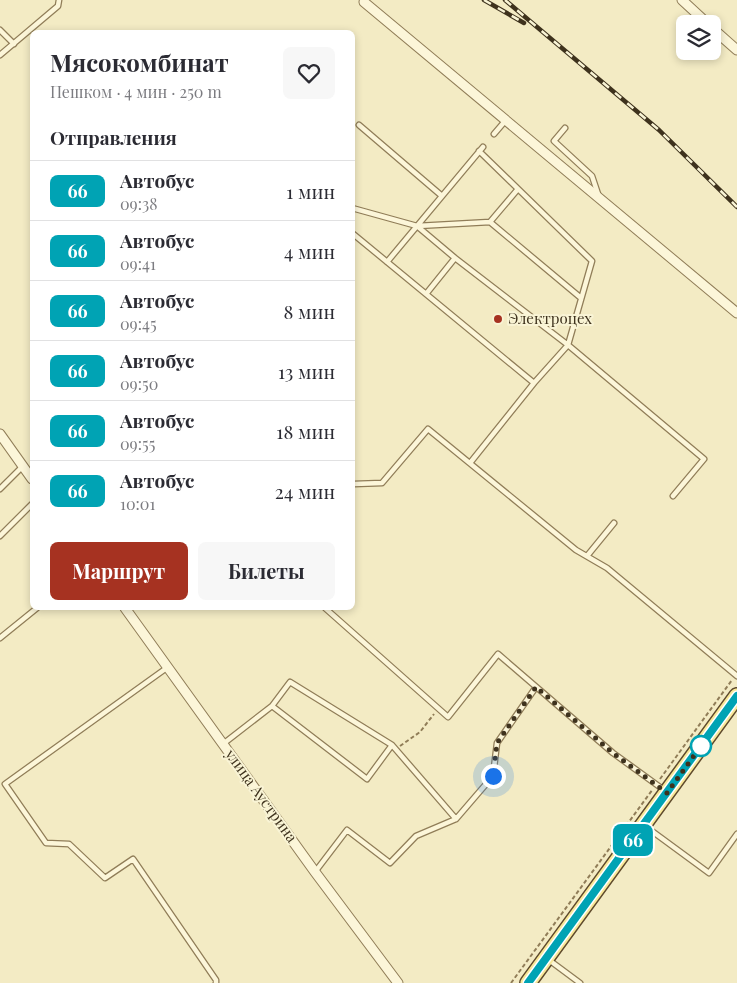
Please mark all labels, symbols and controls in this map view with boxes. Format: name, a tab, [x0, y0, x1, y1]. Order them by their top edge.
map controls	[676, 15, 721, 60]
button: layers	[676, 15, 721, 60]
text: Мясокомбинат	[50, 46, 229, 78]
button: heart	[283, 47, 335, 99]
text: Пешком · 4 мин · 250 m	[50, 81, 222, 102]
text: Отправления	[50, 124, 177, 150]
text: Автобус	[120, 167, 195, 193]
text: 1 мин	[286, 178, 335, 204]
text: 66	[67, 179, 88, 203]
text: 09:38	[120, 193, 158, 214]
text: Автобус	[120, 227, 195, 253]
text: 4 мин	[284, 238, 335, 264]
text: 66	[67, 239, 88, 263]
text: 09:41	[120, 253, 156, 274]
text: Автобус	[120, 287, 195, 313]
text: 8 мин	[283, 298, 335, 324]
text: 66	[67, 299, 88, 323]
place label: Электроцех	[508, 308, 592, 328]
text: 09:45	[120, 313, 157, 334]
marker: Электроцех	[492, 313, 504, 325]
text: Автобус	[120, 347, 195, 373]
text: 13 мин	[278, 358, 335, 384]
text: 66	[67, 359, 88, 383]
text: 09:50	[120, 373, 158, 394]
text: Автобус	[120, 407, 195, 433]
text: 18 мин	[276, 418, 335, 444]
text: 66	[67, 419, 88, 443]
text: 09:55	[120, 433, 155, 454]
text: Автобус	[120, 467, 195, 493]
text: 24 мин	[275, 478, 335, 504]
text: 66	[67, 479, 88, 503]
text: 10:01	[120, 493, 155, 514]
button: Маршрут	[50, 542, 188, 600]
button: Билеты	[198, 542, 335, 600]
unlabelled marker	[690, 735, 712, 757]
street label: улица Аустрина	[221, 744, 303, 846]
your location	[481, 764, 506, 789]
line badge: 66	[610, 824, 656, 856]
text: 66	[623, 828, 643, 852]

